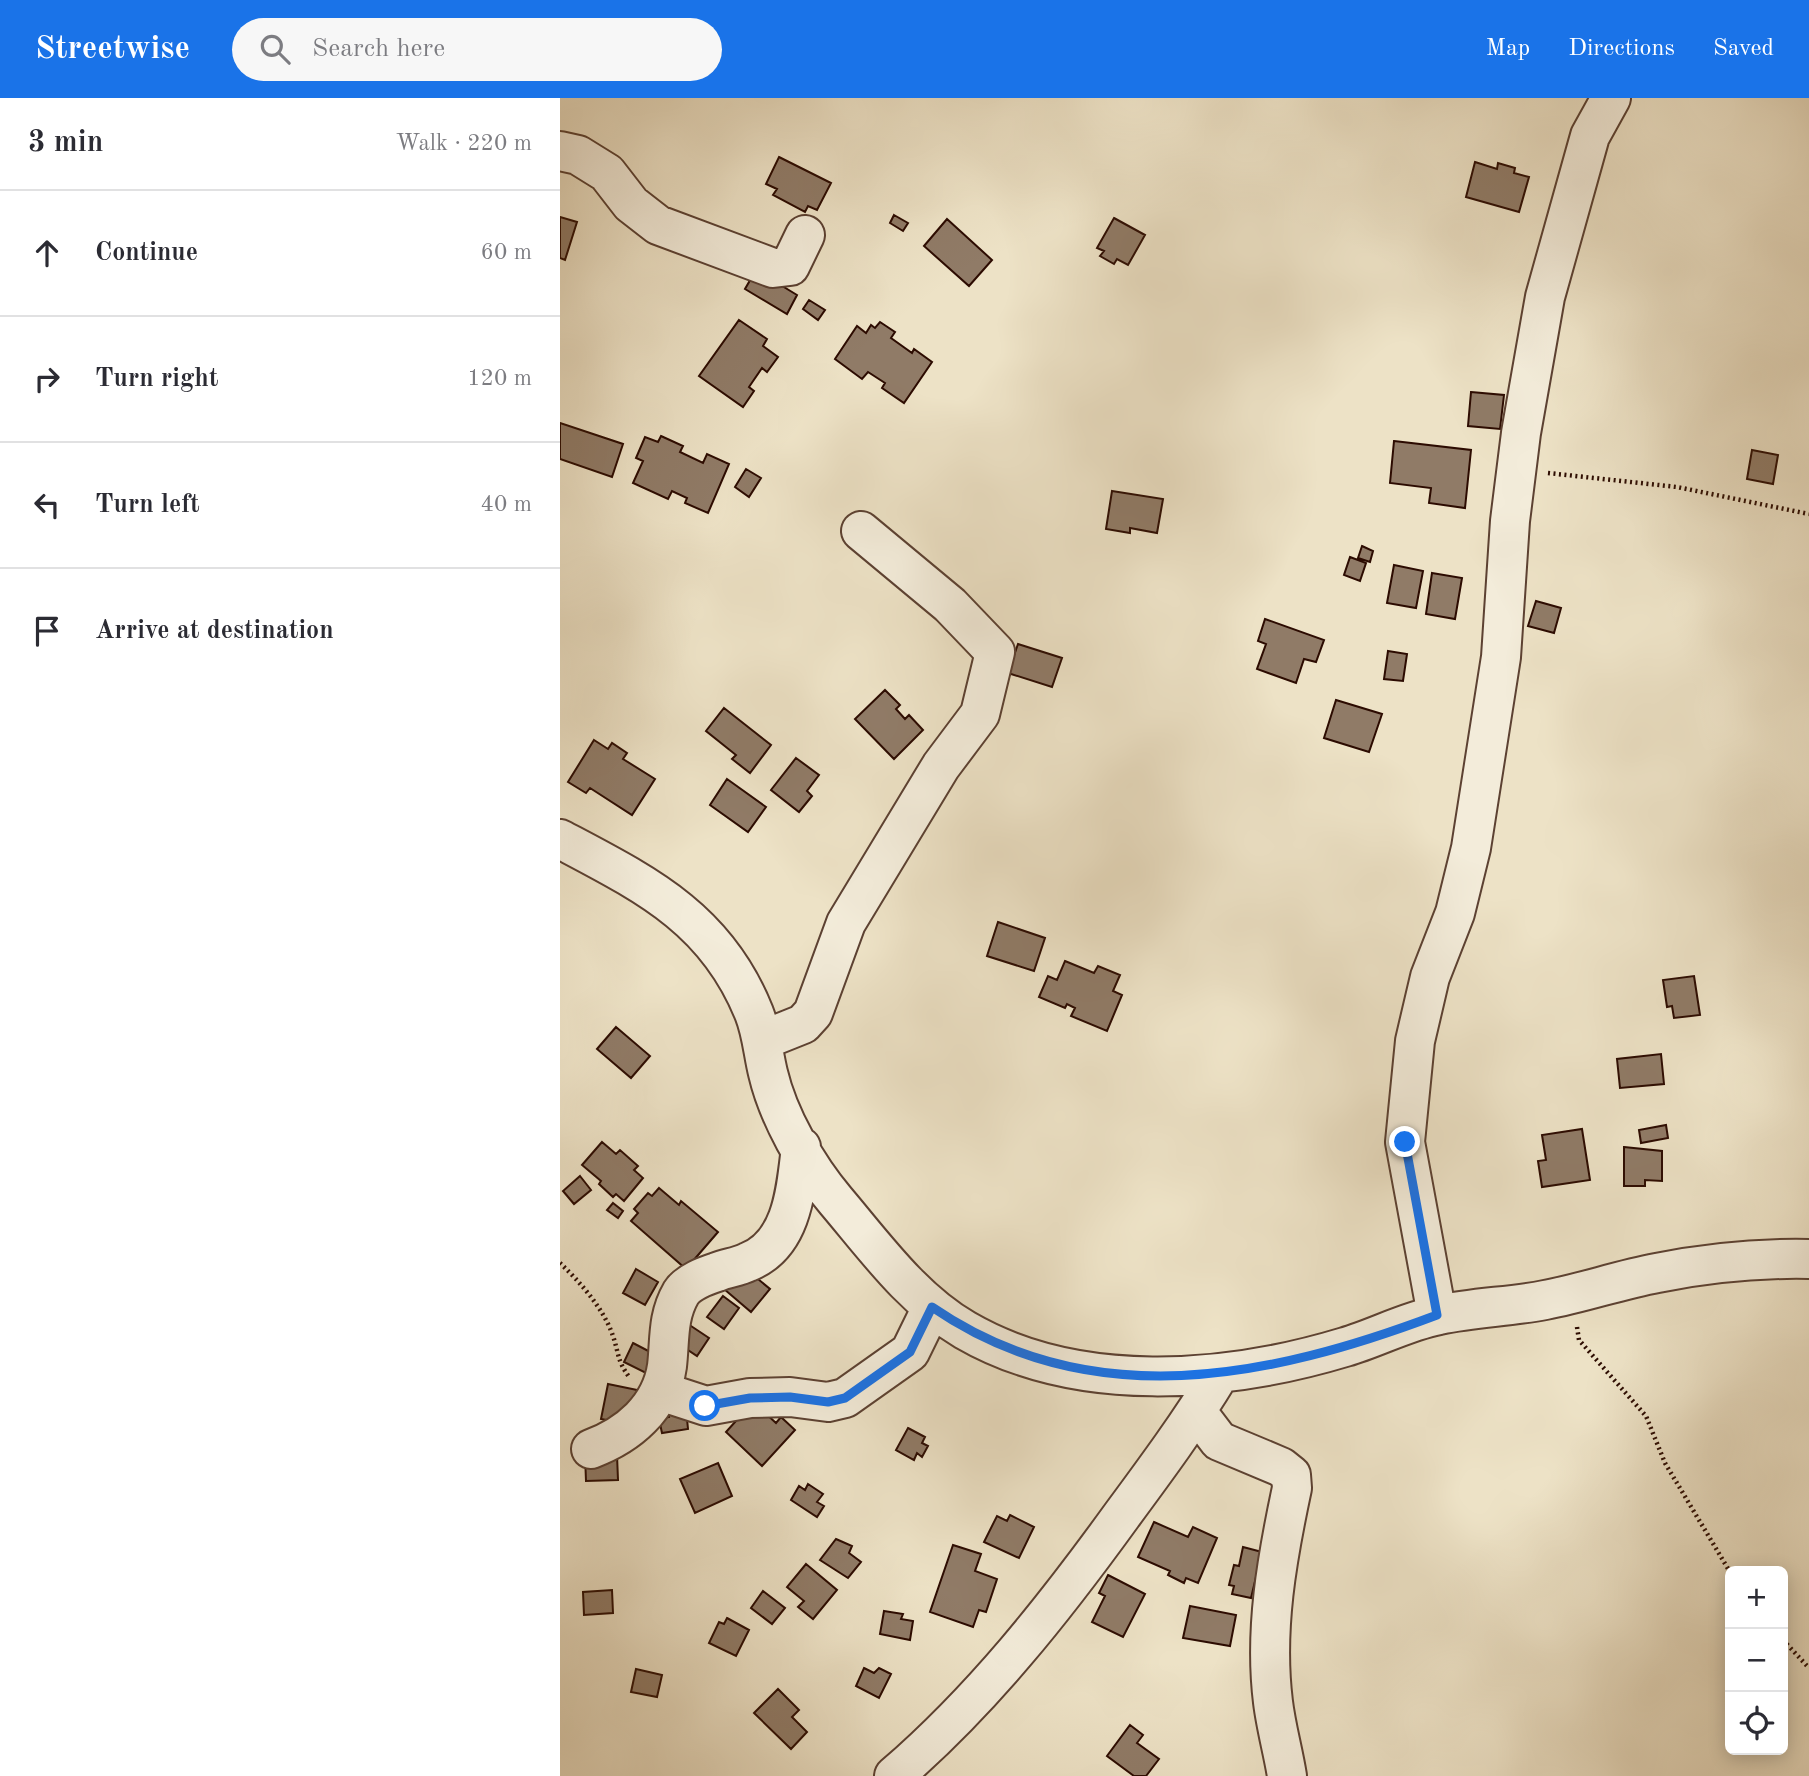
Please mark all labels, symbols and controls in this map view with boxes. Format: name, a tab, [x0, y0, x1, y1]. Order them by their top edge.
search box	[232, 18, 722, 81]
icon: search	[256, 30, 294, 68]
text: Streetwise	[35, 33, 190, 66]
text: Search here	[312, 36, 445, 62]
text: Map	[1486, 37, 1530, 61]
text: Directions	[1568, 37, 1675, 61]
text: Saved	[1713, 37, 1774, 61]
text: 3 min	[28, 128, 103, 158]
text: Walk · 220 m	[396, 132, 532, 155]
icon: ahead	[28, 234, 66, 272]
text: Continue	[95, 240, 198, 266]
text: 60 m	[481, 241, 532, 264]
icon: right	[28, 360, 66, 398]
text: Turn right	[95, 366, 218, 392]
text: 120 m	[467, 367, 532, 390]
icon: left	[28, 486, 66, 524]
text: Turn left	[95, 492, 200, 518]
text: 40 m	[481, 493, 532, 516]
icon: arrive	[28, 612, 66, 650]
text: Arrive at destination	[95, 618, 334, 644]
route end	[1389, 1126, 1420, 1157]
route start	[689, 1390, 720, 1421]
map controls	[1725, 1566, 1788, 1755]
button: +	[1725, 1566, 1788, 1629]
button: −	[1725, 1629, 1788, 1692]
button: locate	[1725, 1692, 1788, 1755]

